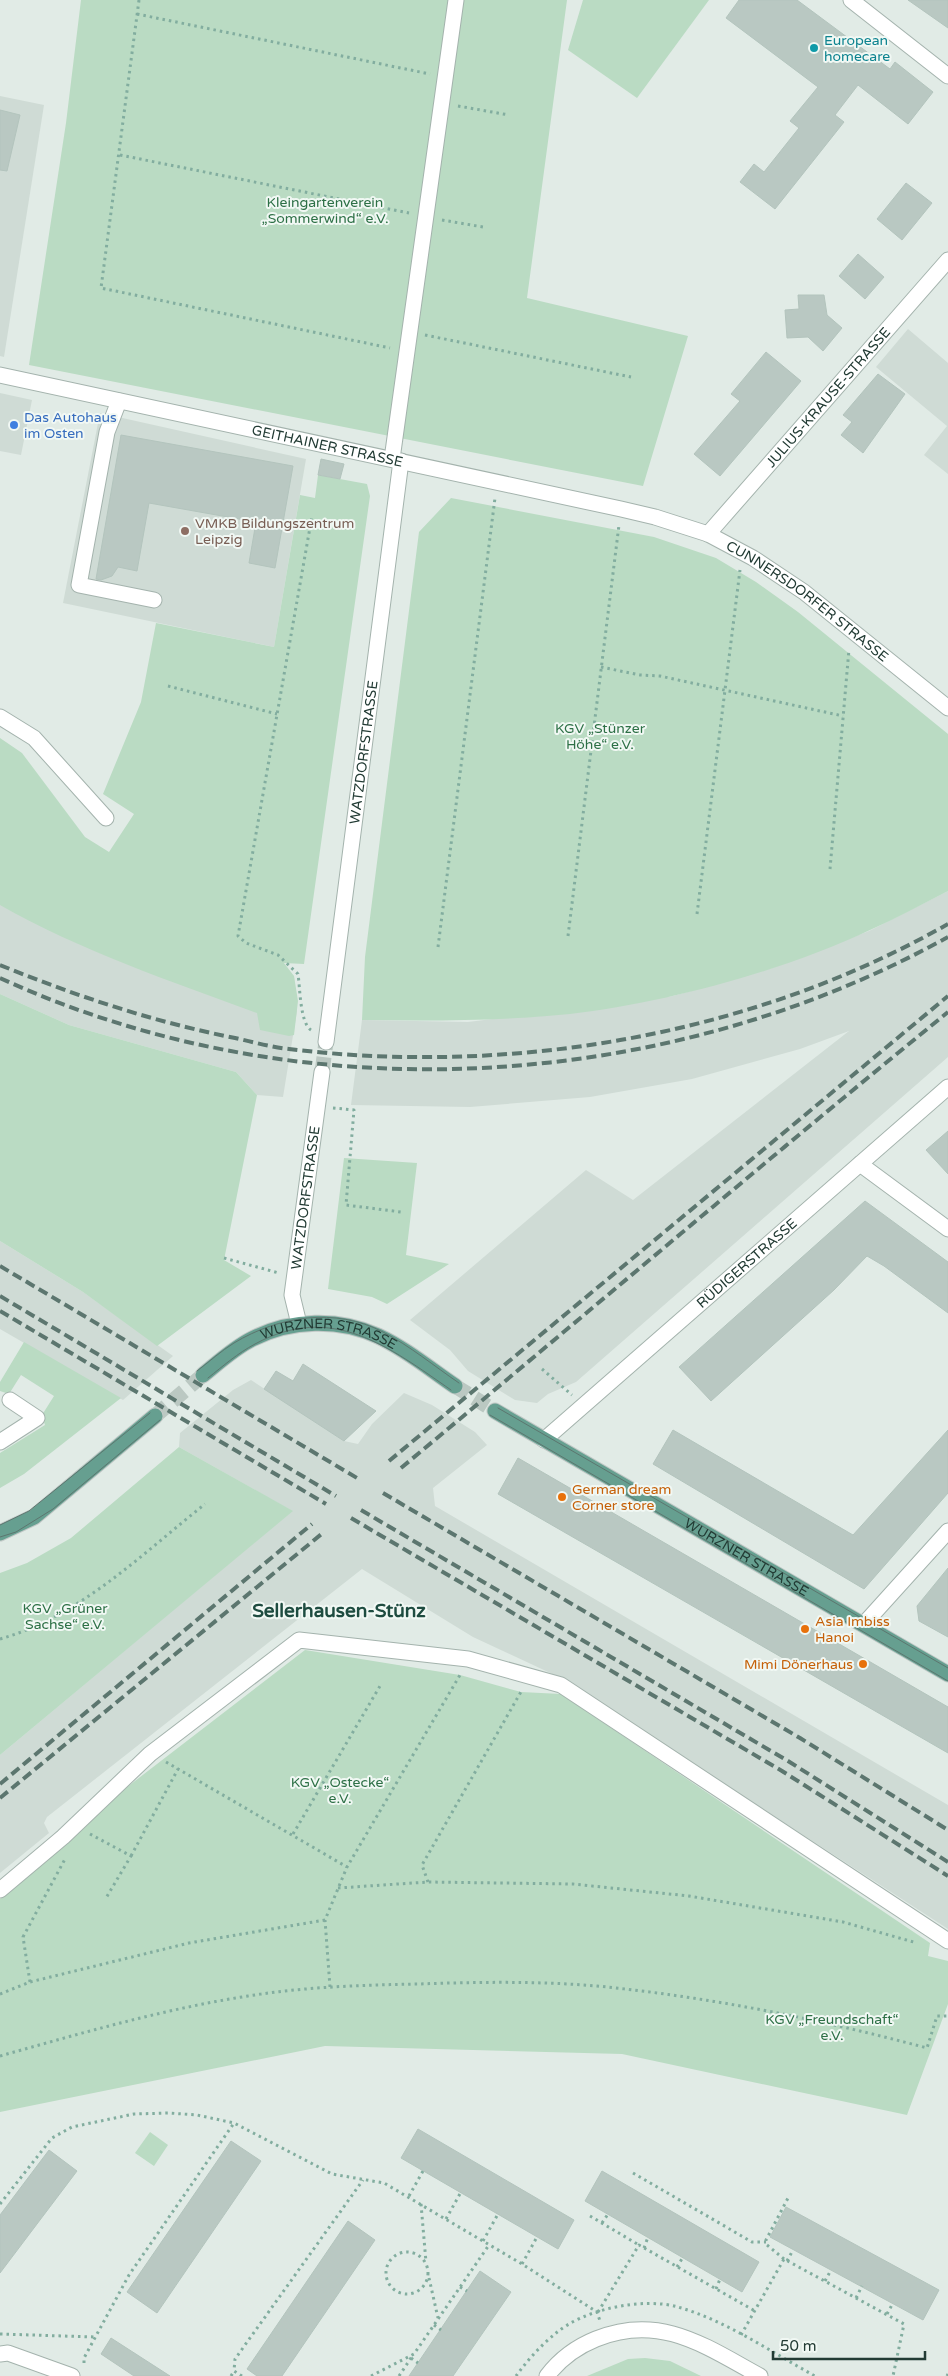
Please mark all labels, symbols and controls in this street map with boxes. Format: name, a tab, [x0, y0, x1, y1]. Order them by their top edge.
place label: European homecare	[824, 32, 890, 65]
marker: European homecare	[808, 42, 820, 54]
park label: Kleingartenverein „Sommerwind“ e.V.	[261, 194, 389, 227]
street label: JULIUS-KRAUSE-STRASSE	[762, 324, 894, 471]
place label: Das Autohaus im Osten	[24, 409, 117, 442]
marker: Das Autohaus im Osten	[8, 419, 20, 431]
street label: GEITHAINER STRASSE	[250, 421, 405, 470]
place label: VMKB Bildungszentrum Leipzig	[195, 515, 354, 548]
marker: VMKB Bildungszentrum Leipzig	[179, 525, 191, 537]
street label: CUNNERSDORFER STRASSE	[723, 537, 892, 665]
street label: WATZDORFSTRASSE	[346, 679, 381, 825]
park label: KGV „Stünzer Höhe“ e.V.	[555, 720, 646, 753]
street label: WATZDORFSTRASSE	[287, 1125, 323, 1271]
street label: RÜDIGERSTRASSE	[693, 1214, 800, 1311]
street label: WURZNER STRASSE	[258, 1315, 400, 1353]
place label: German dream Corner store	[572, 1481, 671, 1514]
marker: German dream Corner store	[556, 1491, 568, 1503]
street label: WURZNER STRASSE	[682, 1514, 812, 1600]
park label: KGV „Grüner Sachse“ e.V.	[22, 1600, 108, 1633]
district label: Sellerhausen-Stünz	[252, 1600, 426, 1622]
place label: Asia Imbiss Hanoi	[815, 1613, 890, 1646]
marker: Asia Imbiss Hanoi	[799, 1623, 811, 1635]
place label: Mimi Dönerhaus	[744, 1656, 853, 1673]
marker: Mimi Dönerhaus	[857, 1658, 869, 1670]
park label: KGV „Ostecke“ e.V.	[291, 1774, 389, 1807]
park label: KGV „Freundschaft“ e.V.	[765, 2011, 899, 2044]
scale bar	[773, 2328, 926, 2360]
text: 50 m	[780, 2337, 817, 2355]

